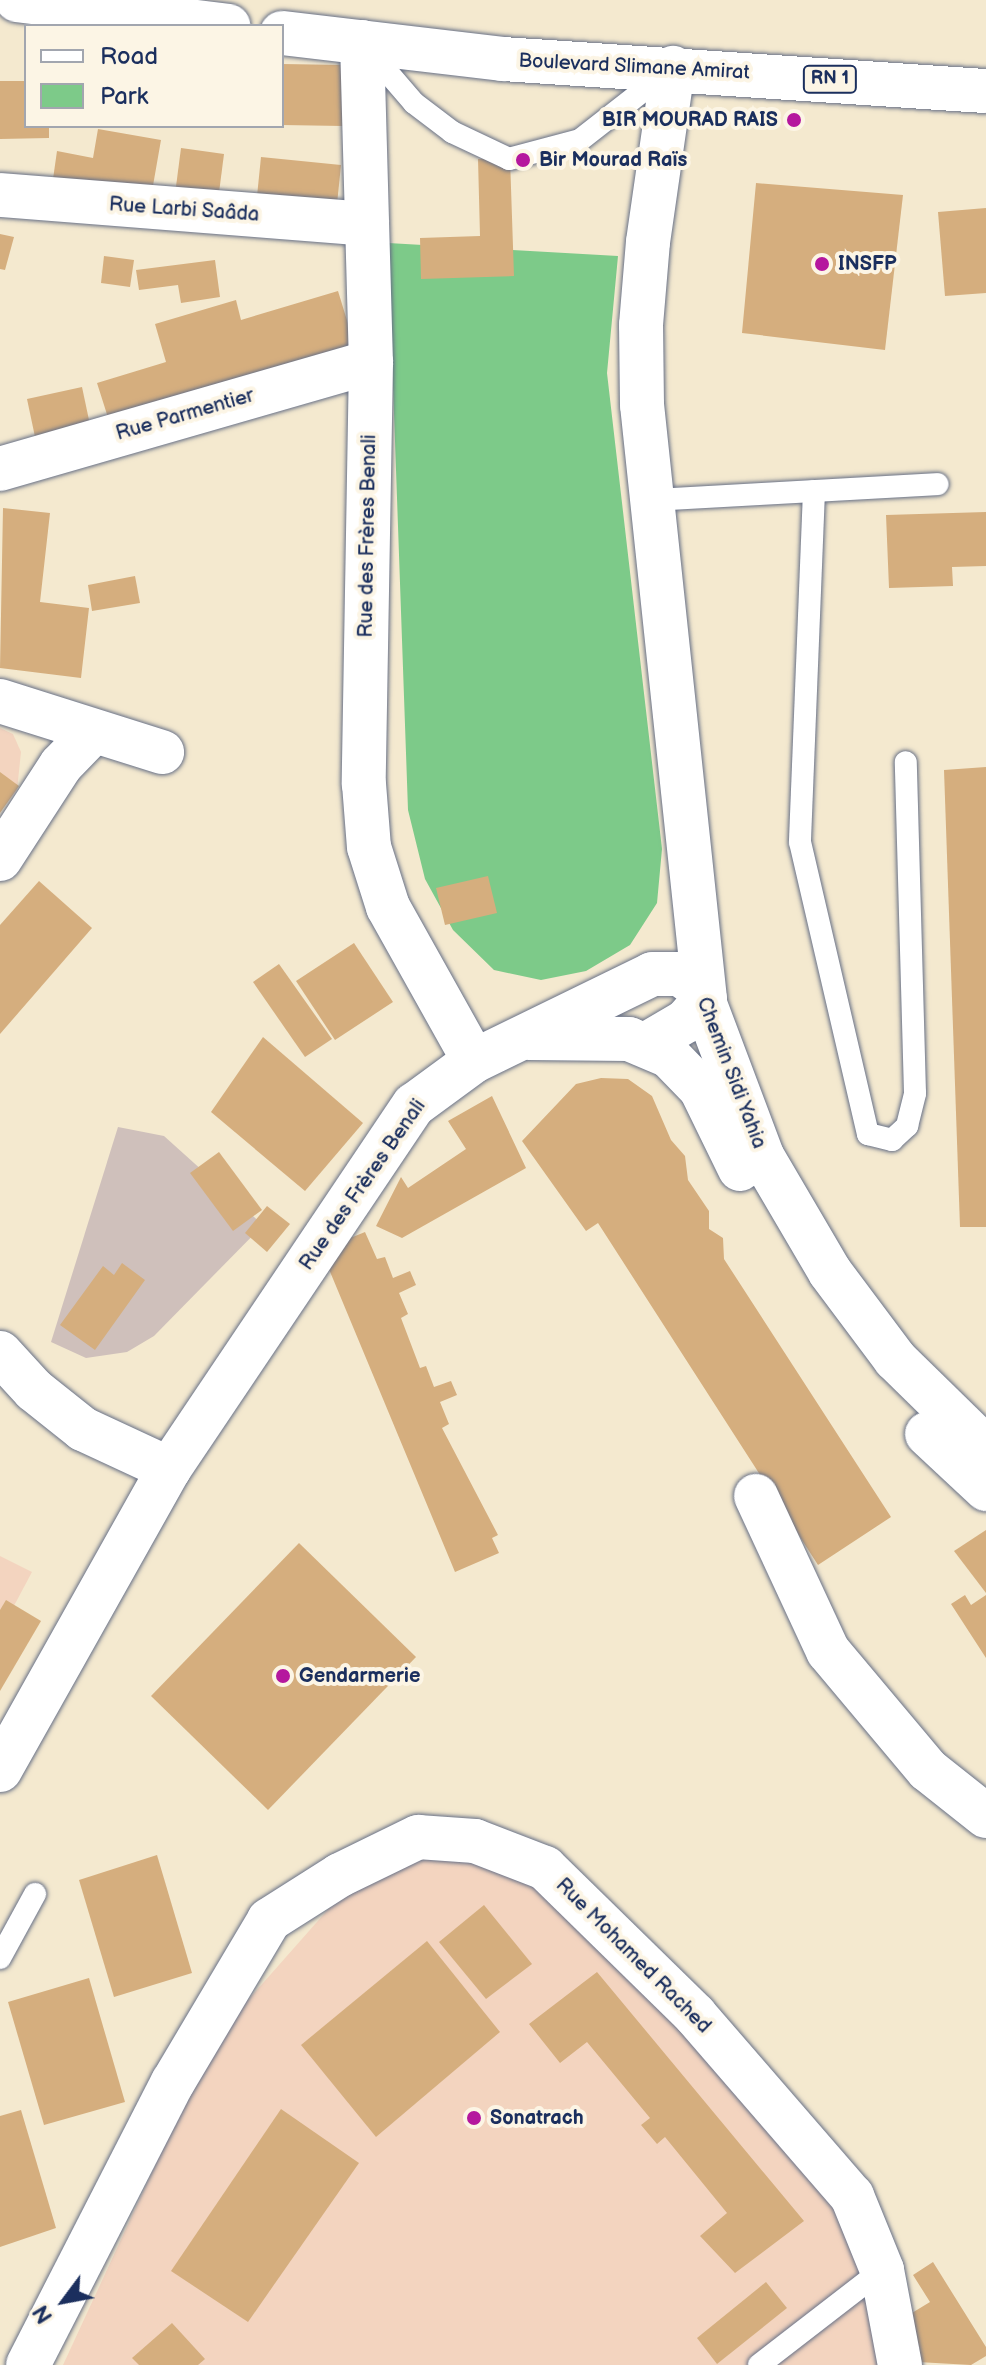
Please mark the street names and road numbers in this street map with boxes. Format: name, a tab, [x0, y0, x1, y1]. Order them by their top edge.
street label: Boulevard Slimane Amirat	[518, 49, 750, 85]
road number: RN 1	[802, 65, 858, 93]
street label: Rue Larbi Saâda	[108, 193, 260, 227]
street label: Rue Parmentier	[113, 384, 257, 446]
street label: Rue des Frères Benali	[354, 434, 382, 638]
street label: Chemin Sidi Yahia	[691, 993, 771, 1153]
street label: Rue des Frères Benali	[295, 1095, 431, 1275]
street label: Rue Mohamed Rached	[550, 1873, 716, 2039]

